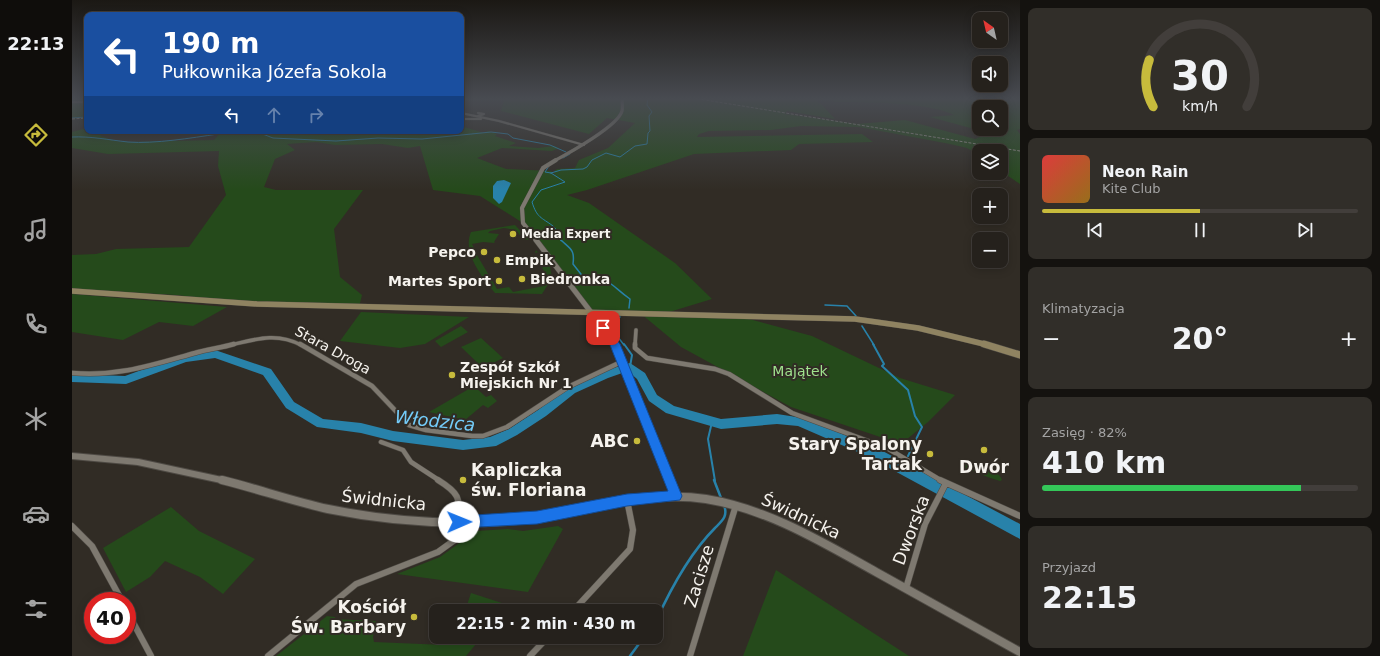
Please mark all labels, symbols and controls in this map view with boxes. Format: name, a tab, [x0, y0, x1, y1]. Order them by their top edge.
north arrow	[972, 12, 1008, 48]
map controls	[972, 12, 1008, 268]
text: 190 m	[162, 27, 259, 60]
icon: left	[96, 28, 148, 80]
text: 22:13	[7, 33, 65, 54]
text: 30	[1171, 51, 1229, 100]
button: sound	[972, 56, 1008, 92]
text: Pułkownika Józefa Sokola	[162, 61, 387, 82]
text: km/h	[1182, 97, 1218, 113]
button: search	[972, 100, 1008, 136]
icon: left	[221, 104, 243, 126]
icon: ahead	[263, 104, 285, 126]
icon: right	[305, 104, 327, 126]
icon: directions	[22, 121, 50, 149]
button: layers	[972, 144, 1008, 180]
text: Neon Rain	[1102, 163, 1188, 181]
text: Kite Club	[1102, 181, 1161, 196]
button: +	[972, 188, 1008, 224]
icon: music	[22, 216, 50, 244]
icon: previous	[1084, 219, 1106, 241]
icon: pause	[1189, 219, 1211, 241]
icon: next	[1294, 219, 1316, 241]
place label: Media Expert	[521, 227, 611, 241]
marker: Media Expert	[508, 229, 518, 239]
button: −	[972, 232, 1008, 268]
place label: Pepco	[428, 244, 476, 260]
marker: Pepco	[479, 247, 489, 257]
place label: Empik	[505, 252, 554, 268]
marker: Empik	[492, 255, 502, 265]
place label: Biedronka	[530, 271, 610, 287]
place label: Martes Sport	[388, 273, 491, 289]
marker: Biedronka	[517, 274, 527, 284]
marker: Martes Sport	[494, 276, 504, 286]
text: Klimatyzacja	[1042, 301, 1125, 316]
icon: phone	[22, 310, 50, 338]
pin	[586, 311, 620, 345]
icon: arrive	[592, 317, 614, 339]
text: 20°	[1172, 321, 1228, 356]
street label: Stara Droga	[292, 323, 374, 377]
text: −	[1042, 326, 1060, 351]
text: +	[1340, 326, 1358, 351]
place label: Zespół Szkół Miejskich Nr 1	[460, 359, 572, 391]
park label: Majątek	[772, 363, 829, 379]
marker: Zespół Szkół Miejskich Nr 1	[447, 370, 457, 380]
icon: climate	[22, 405, 50, 433]
water label: Włodzica	[394, 406, 476, 435]
text: Zasięg · 82%	[1042, 425, 1127, 440]
place label: ABC	[590, 431, 629, 451]
place label: Stary Spalony Tartak	[788, 434, 923, 474]
marker: ABC	[632, 436, 642, 446]
marker: Dwór	[979, 445, 989, 455]
text: 410 km	[1042, 445, 1166, 480]
marker: Stary Spalony Tartak	[925, 449, 935, 459]
place label: Dwór	[959, 457, 1010, 477]
place label: Kapliczka św. Floriana	[471, 460, 587, 500]
marker: Kapliczka św. Floriana	[458, 475, 468, 485]
street label: Świdnicka	[341, 485, 427, 514]
street label: Świdnicka	[758, 488, 844, 543]
street label: Dworska	[889, 492, 933, 568]
icon: car	[22, 500, 50, 528]
position arrow	[438, 501, 480, 543]
street label: Zacisze	[680, 542, 718, 610]
text: Przyjazd	[1042, 560, 1096, 575]
text: 22:15	[1042, 580, 1138, 615]
speed limit sign: 40	[84, 592, 136, 644]
icon: filters	[22, 595, 50, 623]
place label: Kościół Św. Barbary	[291, 597, 407, 637]
marker: Kościół Św. Barbary	[409, 612, 419, 622]
text: 22:15 · 2 min · 430 m	[456, 615, 636, 633]

